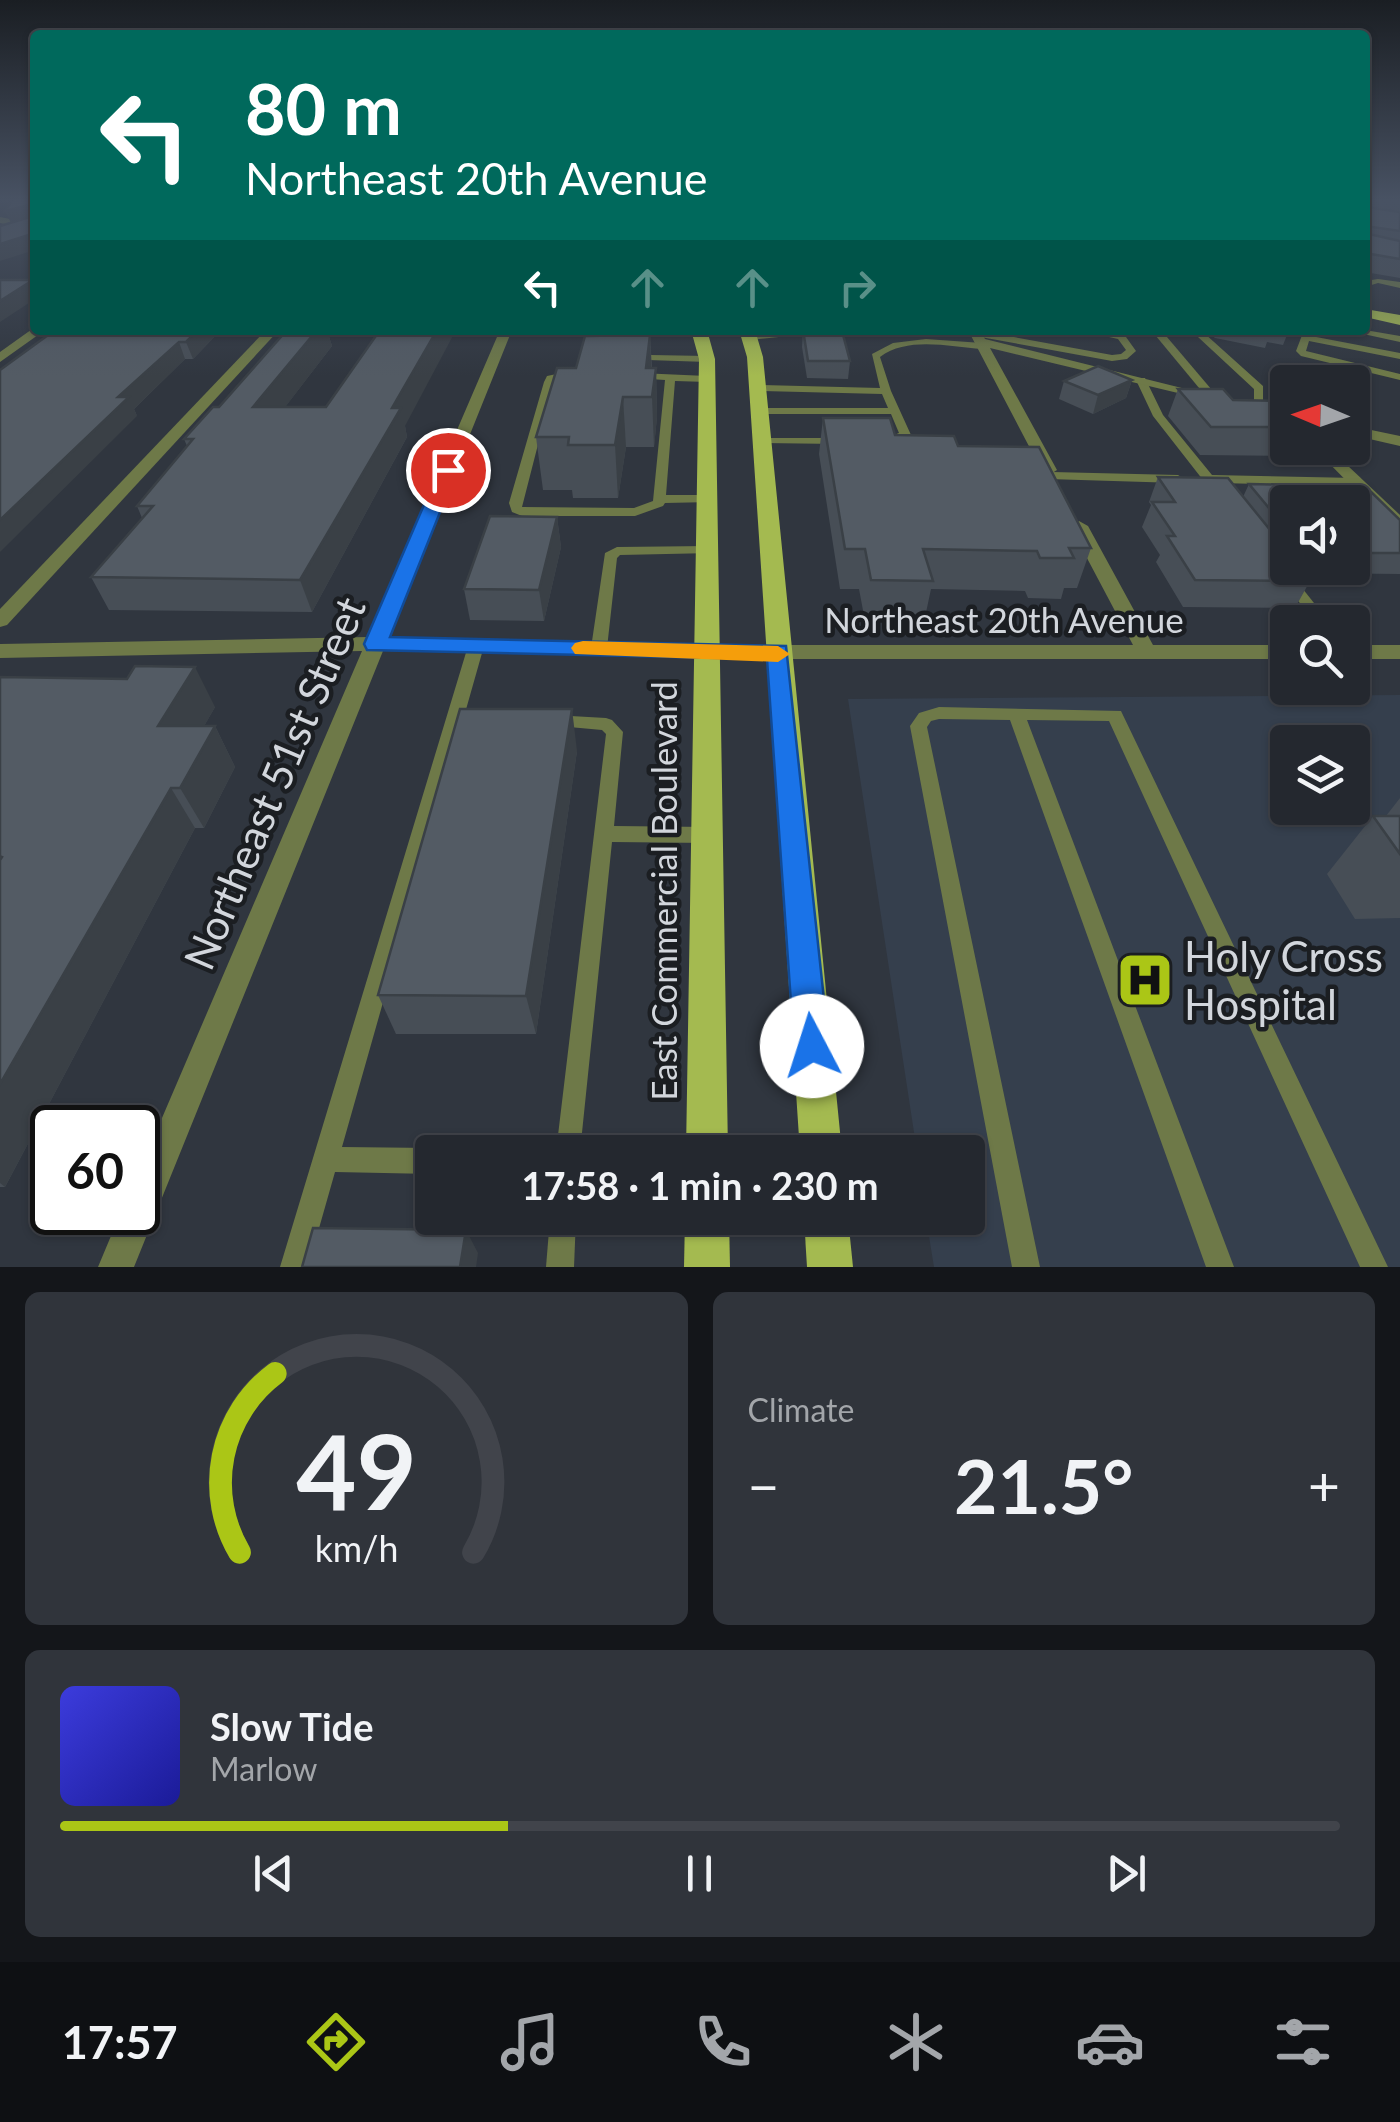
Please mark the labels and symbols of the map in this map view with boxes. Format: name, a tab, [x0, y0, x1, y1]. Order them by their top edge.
north arrow	[1270, 365, 1370, 465]
pin	[406, 428, 491, 513]
street label: Northeast 51st Street	[173, 589, 375, 977]
street label: Northeast 20th Avenue	[824, 598, 1184, 640]
street label: East Commercial Boulevard	[642, 681, 684, 1101]
place label: Holy Cross Hospital	[1184, 931, 1383, 1029]
hospital icon: Holy Cross Hospital	[1115, 950, 1175, 1010]
position arrow	[760, 994, 864, 1098]
speed limit sign: 60	[30, 1105, 160, 1235]

